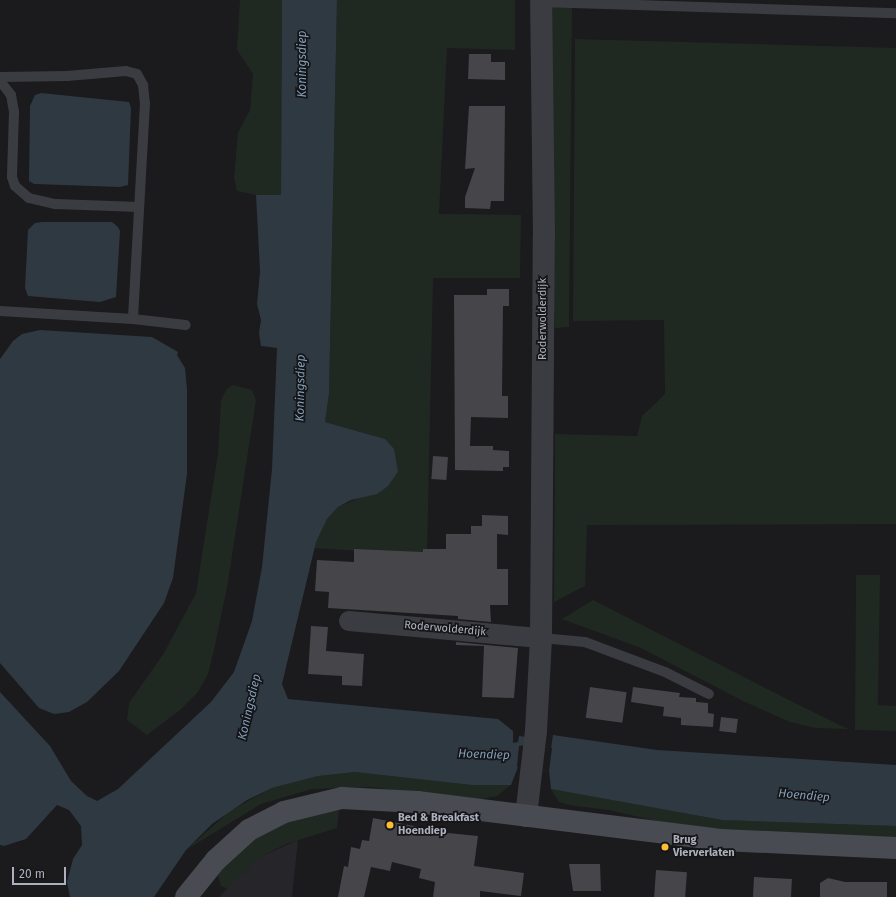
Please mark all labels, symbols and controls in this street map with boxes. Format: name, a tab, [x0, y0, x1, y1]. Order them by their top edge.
water label: Koningsdiep	[296, 30, 310, 98]
street label: Roderwolderdijk	[536, 278, 550, 360]
water label: Koningsdiep	[293, 354, 309, 422]
street label: Roderwolderdijk	[404, 619, 486, 639]
water label: Koningsdiep	[235, 673, 265, 741]
water label: Hoendiep	[458, 747, 510, 763]
water label: Hoendiep	[778, 787, 830, 805]
place label: Bed & Breakfast Hoendiep	[398, 812, 479, 838]
marker: Bed & Breakfast Hoendiep	[385, 820, 395, 830]
place label: Brug Vierverlaten	[673, 834, 735, 860]
marker: Brug Vierverlaten	[660, 842, 670, 852]
scale bar	[14, 859, 68, 885]
text: 20 m	[19, 867, 45, 881]

